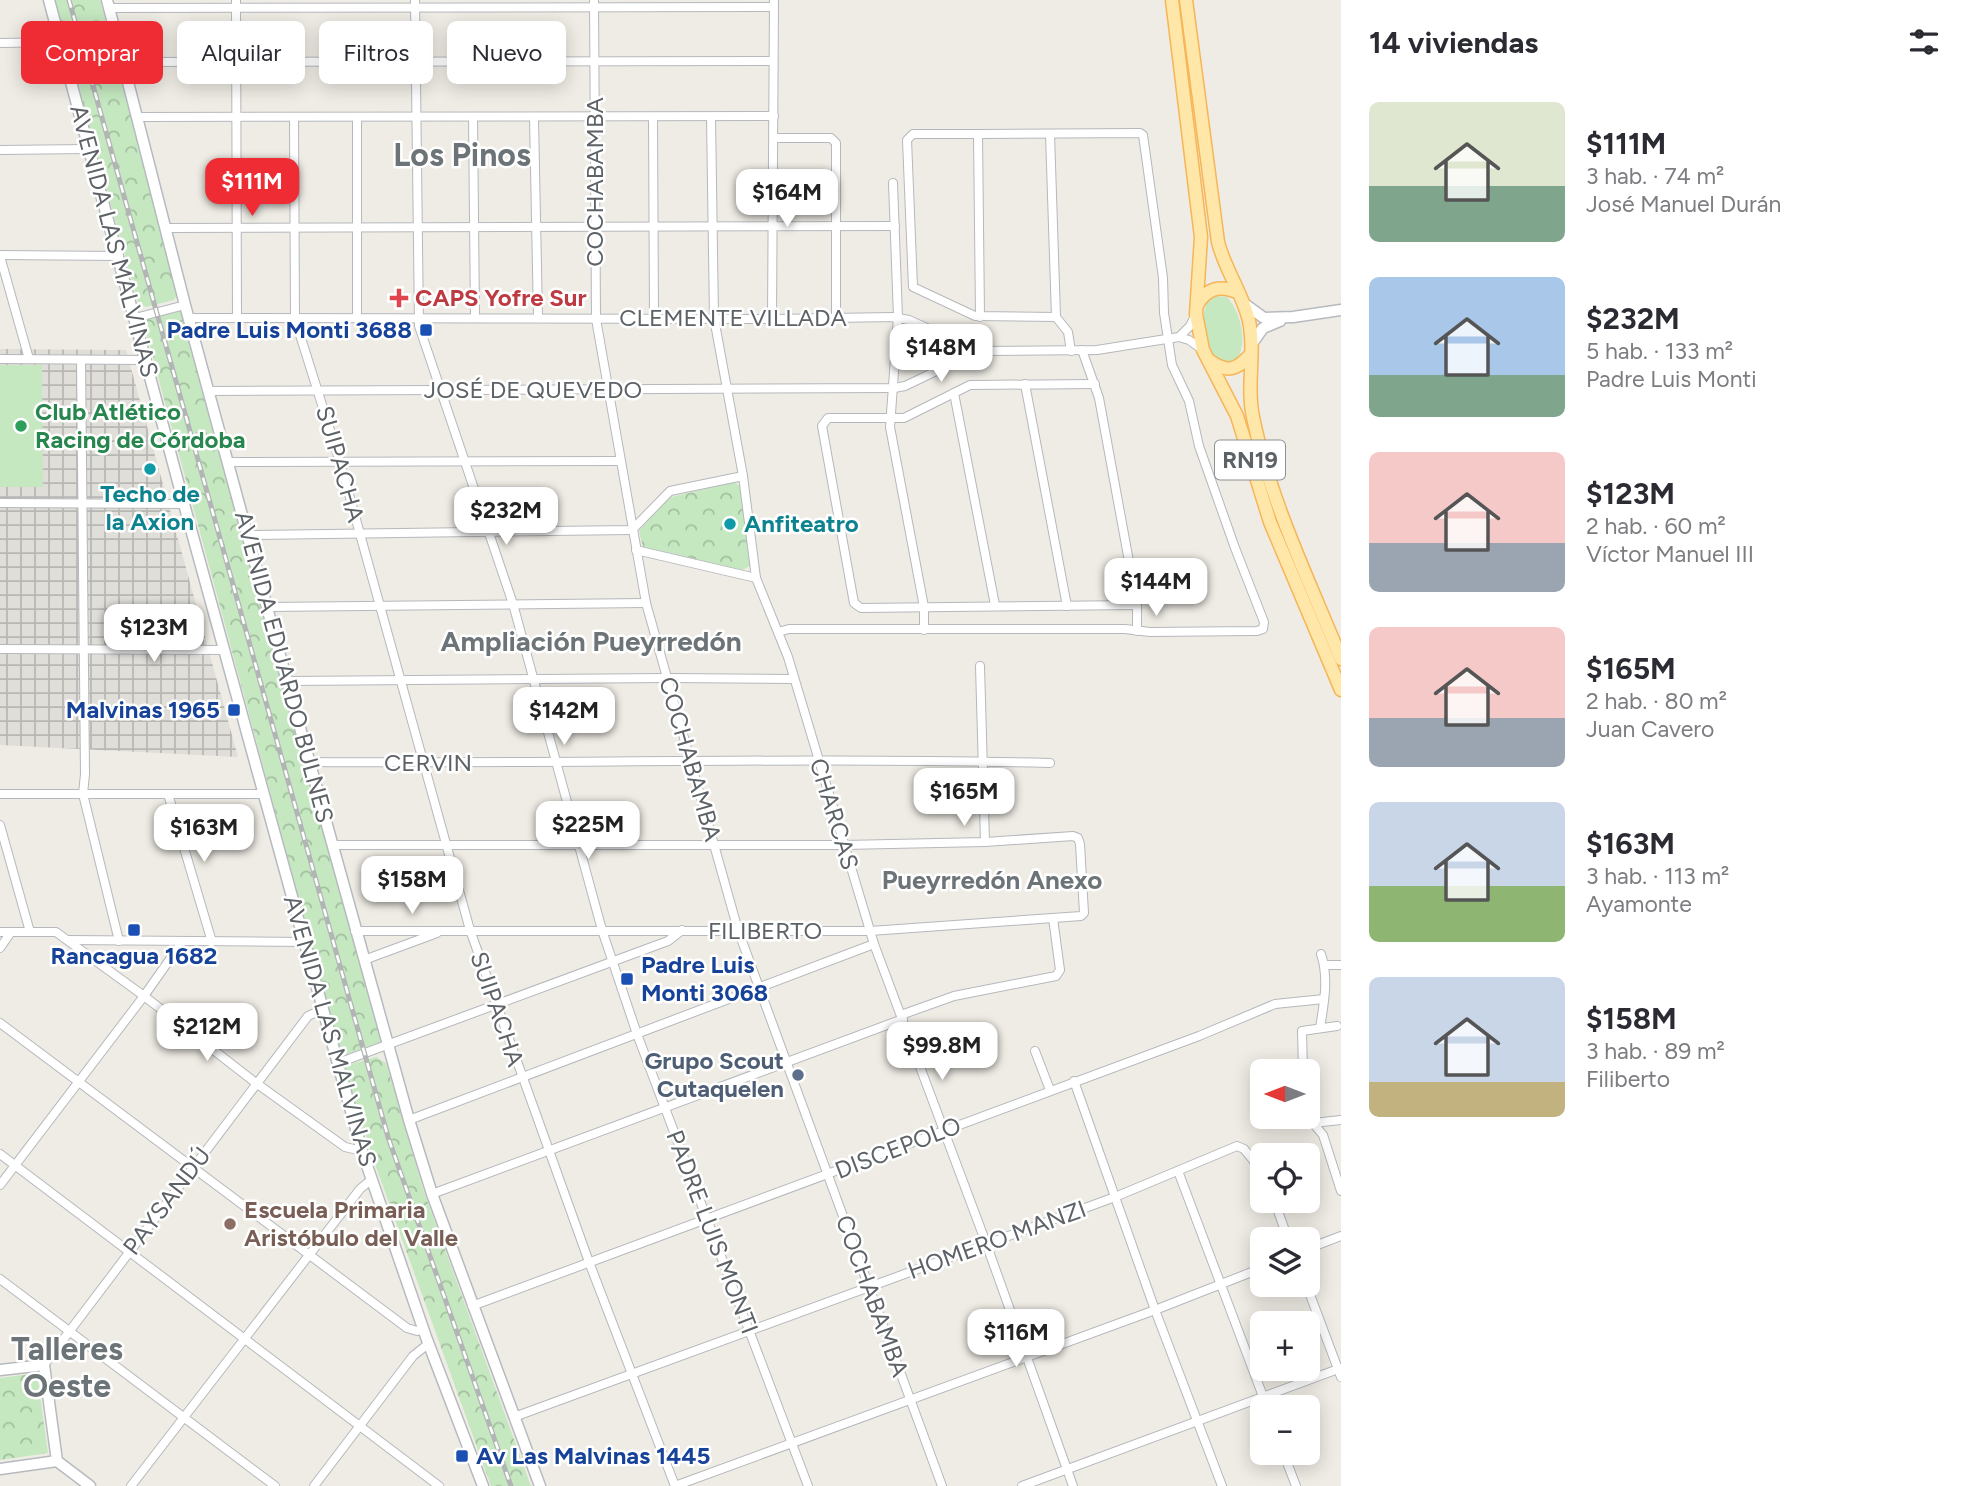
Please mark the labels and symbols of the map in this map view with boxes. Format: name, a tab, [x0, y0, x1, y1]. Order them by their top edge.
street label: COCHABAMBA	[580, 96, 609, 267]
street label: AVENIDA LAS MALVINAS	[64, 101, 165, 380]
district label: Los Pinos	[393, 136, 531, 174]
pin: $111M	[203, 158, 301, 218]
pin: $164M	[738, 170, 836, 229]
place label: CAPS Yofre Sur	[415, 283, 587, 312]
marker: CAPS Yofre Sur	[389, 288, 409, 308]
street label: CLEMENTE VILLADA	[619, 303, 848, 332]
place label: Padre Luis Monti 3688	[166, 315, 412, 344]
marker: Padre Luis Monti 3688	[418, 322, 434, 338]
pin: $148M	[892, 324, 990, 384]
street label: JOSÉ DE QUEVEDO	[424, 375, 642, 404]
place label: Club Atlético Racing de Córdoba	[35, 397, 245, 454]
street label: SUIPACHA	[310, 402, 371, 526]
marker: Club Atlético Racing de Córdoba	[13, 418, 29, 434]
road number: RN19	[1215, 440, 1285, 480]
marker: Techo de la Axion	[142, 461, 158, 477]
place label: Techo de la Axion	[100, 479, 200, 536]
pin: $232M	[457, 488, 555, 547]
street label: AVENIDA EDUARDO BULNES	[229, 508, 340, 826]
place label: Anfiteatro	[744, 509, 859, 538]
marker: Anfiteatro	[722, 516, 738, 532]
pin: $144M	[1107, 558, 1205, 618]
pin: $123M	[105, 604, 203, 664]
district label: Ampliación Pueyrredón	[440, 624, 742, 658]
street label: COCHABAMBA	[653, 673, 728, 845]
pin: $142M	[515, 688, 613, 747]
place label: Malvinas 1965	[66, 695, 220, 724]
marker: Malvinas 1965	[226, 702, 242, 718]
street label: CERVIN	[384, 748, 472, 777]
street label: CHARCAS	[804, 755, 865, 873]
pin: $165M	[915, 768, 1013, 828]
pin: $225M	[539, 802, 637, 861]
pin: $163M	[155, 804, 253, 864]
pin: $158M	[363, 856, 461, 916]
district label: Pueyrredón Anexo	[882, 864, 1102, 896]
street label: AVENIDA LAS MALVINAS	[278, 892, 383, 1170]
street label: FILIBERTO	[708, 916, 822, 945]
marker: Rancagua 1682	[126, 922, 142, 938]
place label: Rancagua 1682	[51, 941, 218, 970]
street label: SUIPACHA	[464, 948, 531, 1071]
place label: Padre Luis Monti 3068	[641, 950, 768, 1007]
marker: Padre Luis Monti 3068	[619, 971, 635, 987]
pin: $212M	[158, 1004, 256, 1063]
pin: $99.8M	[885, 1023, 999, 1082]
place label: Grupo Scout Cutaquelen	[644, 1046, 784, 1103]
north arrow	[1250, 1059, 1320, 1129]
marker: Grupo Scout Cutaquelen	[790, 1067, 806, 1083]
street label: DISCEPOLO	[831, 1110, 965, 1185]
street label: PADRE LUIS MONTI	[660, 1126, 765, 1338]
street label: PAYSANDÚ	[117, 1141, 217, 1260]
street label: HOMERO MANZI	[904, 1194, 1090, 1285]
place label: Escuela Primaria Aristóbulo del Valle	[244, 1195, 458, 1252]
street label: COCHABAMBA	[830, 1211, 915, 1381]
marker: Escuela Primaria Aristóbulo del Valle	[222, 1216, 238, 1232]
pin: $116M	[967, 1310, 1065, 1369]
district label: Talleres Oeste	[11, 1330, 123, 1405]
place label: Av Las Malvinas 1445	[476, 1441, 710, 1470]
marker: Av Las Malvinas 1445	[454, 1448, 470, 1464]

